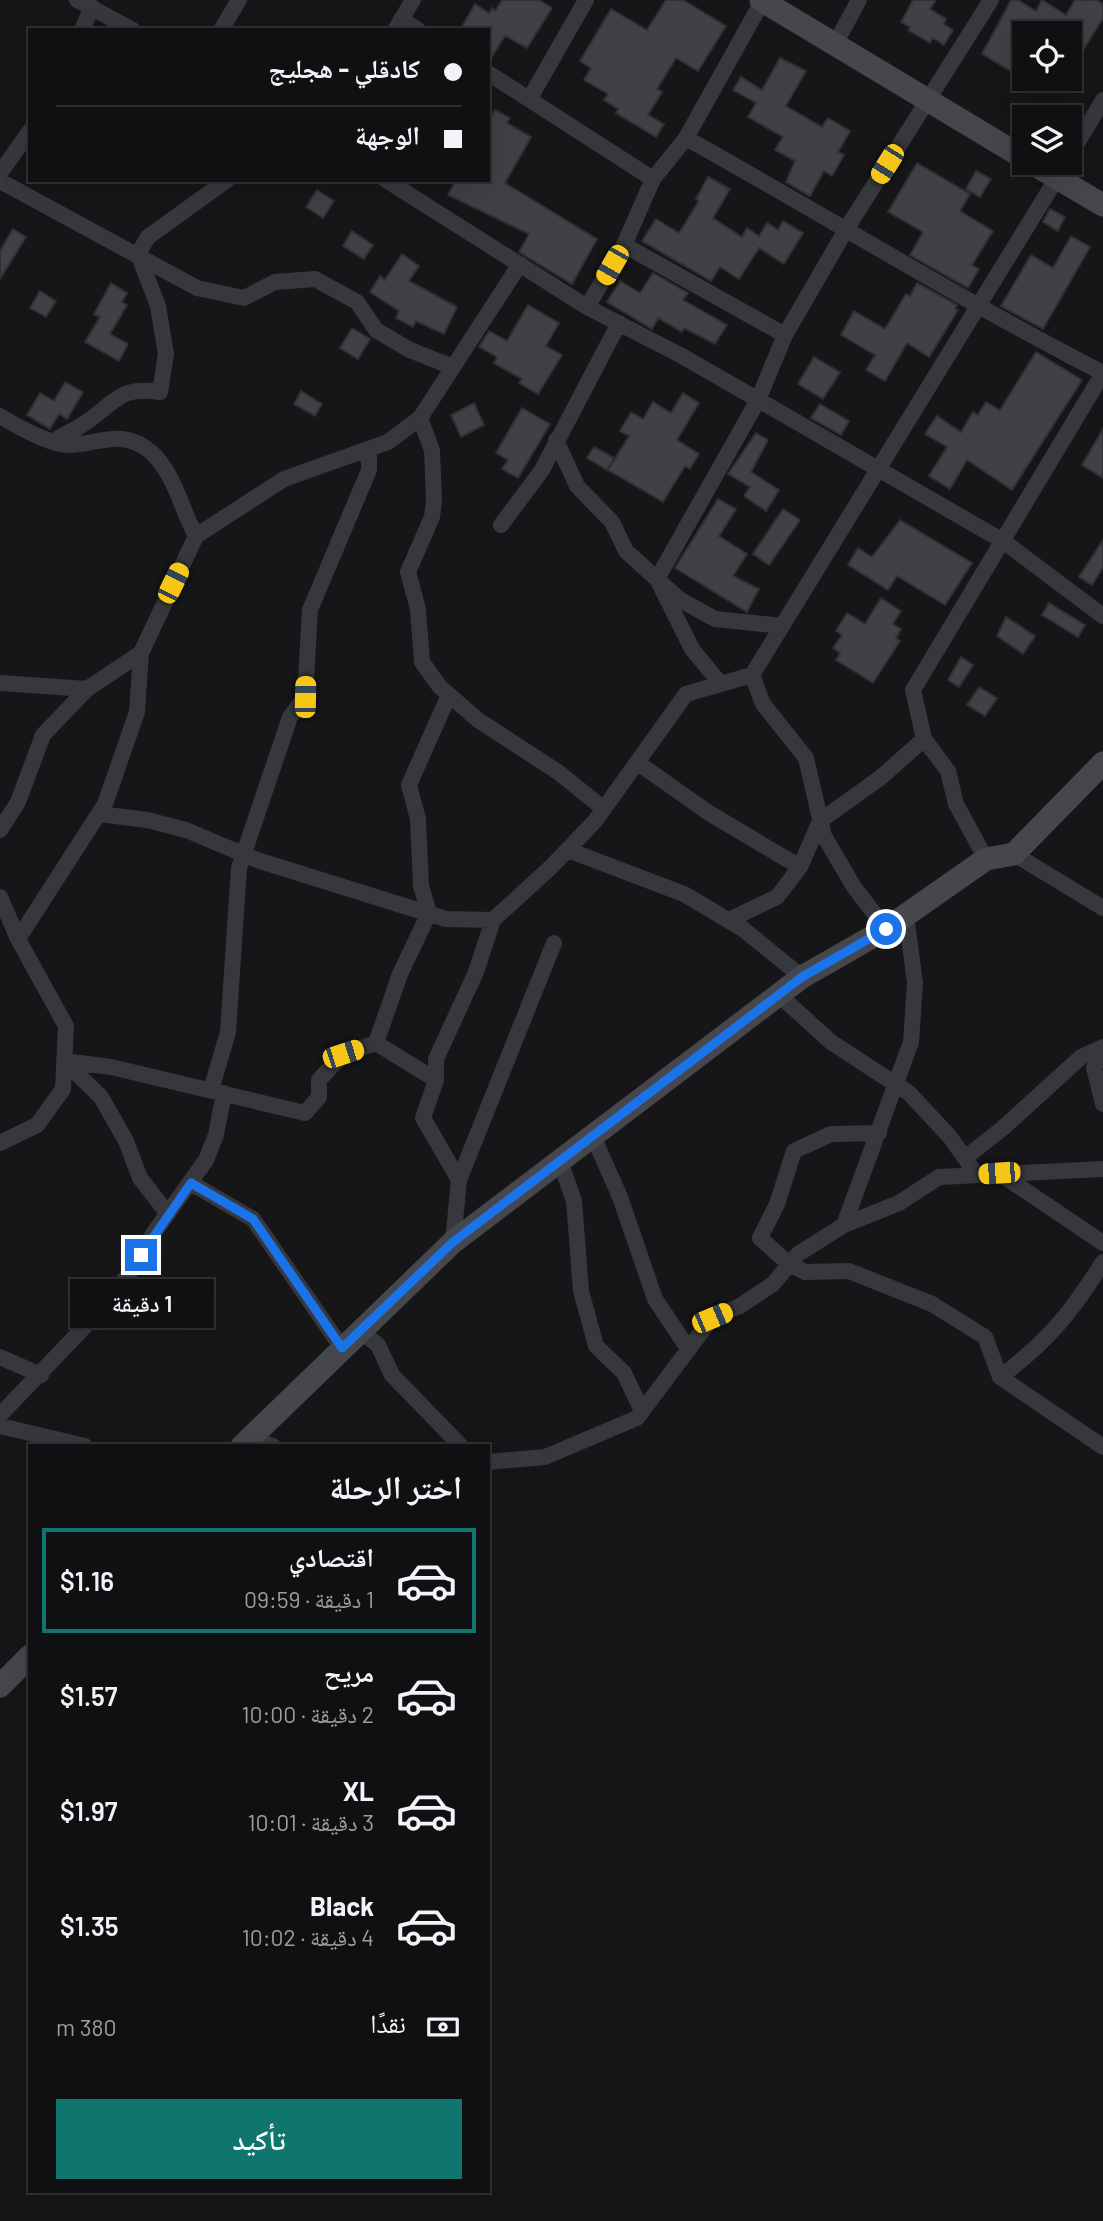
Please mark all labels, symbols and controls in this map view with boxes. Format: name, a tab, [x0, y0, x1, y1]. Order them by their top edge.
map controls	[1012, 21, 1082, 175]
button: locate	[1012, 21, 1082, 91]
text: كادقلي - هجليج	[268, 52, 420, 83]
button: layers	[1012, 105, 1082, 175]
text: الوجهة	[355, 119, 420, 150]
car	[867, 141, 908, 187]
car	[593, 242, 632, 288]
car	[155, 560, 192, 606]
car	[295, 676, 316, 718]
route start	[870, 913, 902, 945]
car	[320, 1038, 367, 1070]
car	[978, 1161, 1021, 1185]
route end	[125, 1239, 157, 1271]
callout: 1 دقيقة	[69, 1280, 213, 1328]
text: 1 دقيقة	[112, 1289, 172, 1317]
car	[689, 1300, 736, 1336]
text: اختر الرحلة	[329, 1467, 462, 1505]
text: اقتصادي	[289, 1541, 374, 1572]
icon: car	[395, 1549, 458, 1612]
text: $1.16	[60, 1565, 114, 1596]
text: 1 دقيقة · 09:59	[244, 1585, 374, 1613]
text: مريح	[324, 1656, 374, 1687]
icon: car	[395, 1664, 458, 1727]
text: $1.57	[60, 1680, 118, 1711]
text: 2 دقيقة · 10:00	[241, 1700, 374, 1728]
text: XL	[343, 1775, 374, 1806]
icon: car	[395, 1779, 458, 1842]
text: $1.97	[60, 1795, 117, 1826]
text: 3 دقيقة · 10:01	[248, 1808, 374, 1836]
text: Black	[310, 1890, 374, 1921]
icon: car	[395, 1894, 458, 1957]
text: $1.35	[60, 1910, 119, 1941]
text: 4 دقيقة · 10:02	[242, 1923, 374, 1951]
text: نقدًا	[370, 2007, 406, 2038]
icon: cash	[424, 2008, 462, 2046]
text: 380 m	[56, 2013, 116, 2041]
button: تأكيد	[56, 2099, 462, 2179]

